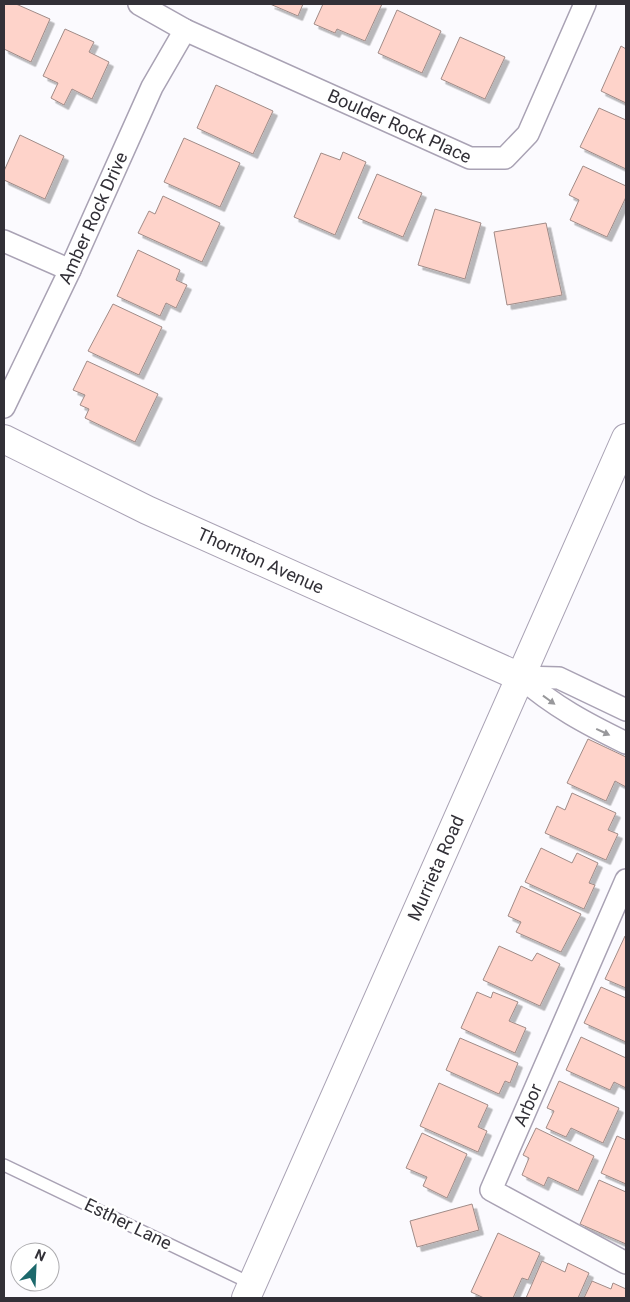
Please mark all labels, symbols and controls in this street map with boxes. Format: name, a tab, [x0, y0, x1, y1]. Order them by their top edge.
street label: Boulder Rock Place	[325, 85, 475, 167]
street label: Amber Rock Drive	[54, 148, 132, 287]
street label: Thornton Avenue	[194, 523, 327, 598]
one-way arrow	[542, 695, 555, 706]
one-way arrow	[596, 728, 610, 736]
street label: Murrieta Road	[403, 812, 468, 924]
street label: Arbor	[509, 1080, 546, 1129]
street label: Esther Lane	[81, 1193, 175, 1254]
north arrow	[10, 1242, 60, 1292]
text: N	[33, 1246, 48, 1264]

